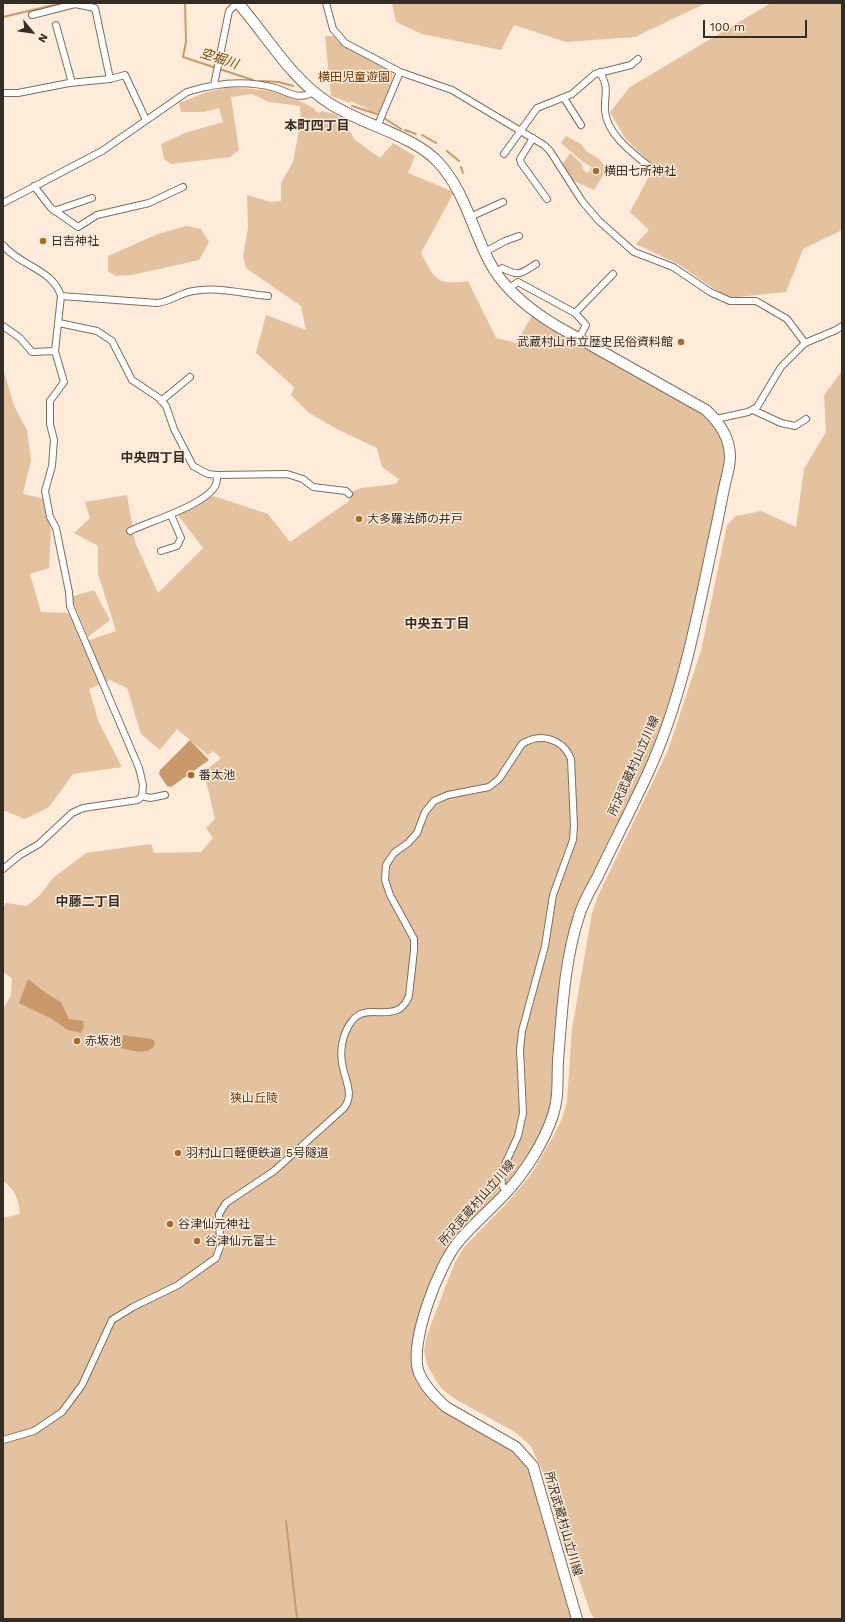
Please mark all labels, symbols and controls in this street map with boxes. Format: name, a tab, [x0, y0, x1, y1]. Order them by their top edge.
north arrow	[12, 12, 52, 52]
scale bar	[705, 12, 809, 38]
text: 100 m	[710, 20, 745, 34]
text: N	[35, 31, 51, 45]
water label: 空堀川	[198, 46, 240, 72]
park label: 横田児童遊園	[318, 70, 390, 84]
district label: 本町四丁目	[285, 118, 349, 134]
place label: 横田七所神社	[604, 164, 676, 178]
marker: 横田七所神社	[591, 166, 601, 176]
place label: 日吉神社	[51, 234, 99, 248]
marker: 日吉神社	[38, 236, 48, 246]
place label: 武蔵村山市立歴史民俗資料館	[517, 335, 673, 349]
marker: 武蔵村山市立歴史民俗資料館	[676, 337, 686, 347]
district label: 中央四丁目	[121, 450, 185, 466]
place label: 大多羅法師の井戸	[367, 512, 463, 526]
marker: 大多羅法師の井戸	[354, 514, 364, 524]
district label: 中央五丁目	[405, 616, 469, 632]
street label: 所沢武蔵村山立川線	[605, 714, 663, 818]
place label: 番太池	[199, 768, 235, 782]
marker: 番太池	[186, 770, 196, 780]
district label: 中藤二丁目	[56, 894, 120, 910]
place label: 赤坂池	[85, 1034, 121, 1048]
marker: 赤坂池	[72, 1036, 82, 1046]
park label: 狭山丘陵	[230, 1091, 278, 1105]
place label: 羽村山口軽便鉄道 5号隧道	[186, 1146, 329, 1160]
marker: 羽村山口軽便鉄道 5号隧道	[173, 1148, 183, 1158]
street label: 所沢武蔵村山立川線	[436, 1158, 518, 1248]
place label: 谷津仙元神社	[178, 1217, 250, 1231]
marker: 谷津仙元神社	[165, 1219, 175, 1229]
place label: 谷津仙元富士	[205, 1234, 277, 1248]
marker: 谷津仙元富士	[192, 1236, 202, 1246]
street label: 所沢武蔵村山立川線	[541, 1470, 585, 1578]

